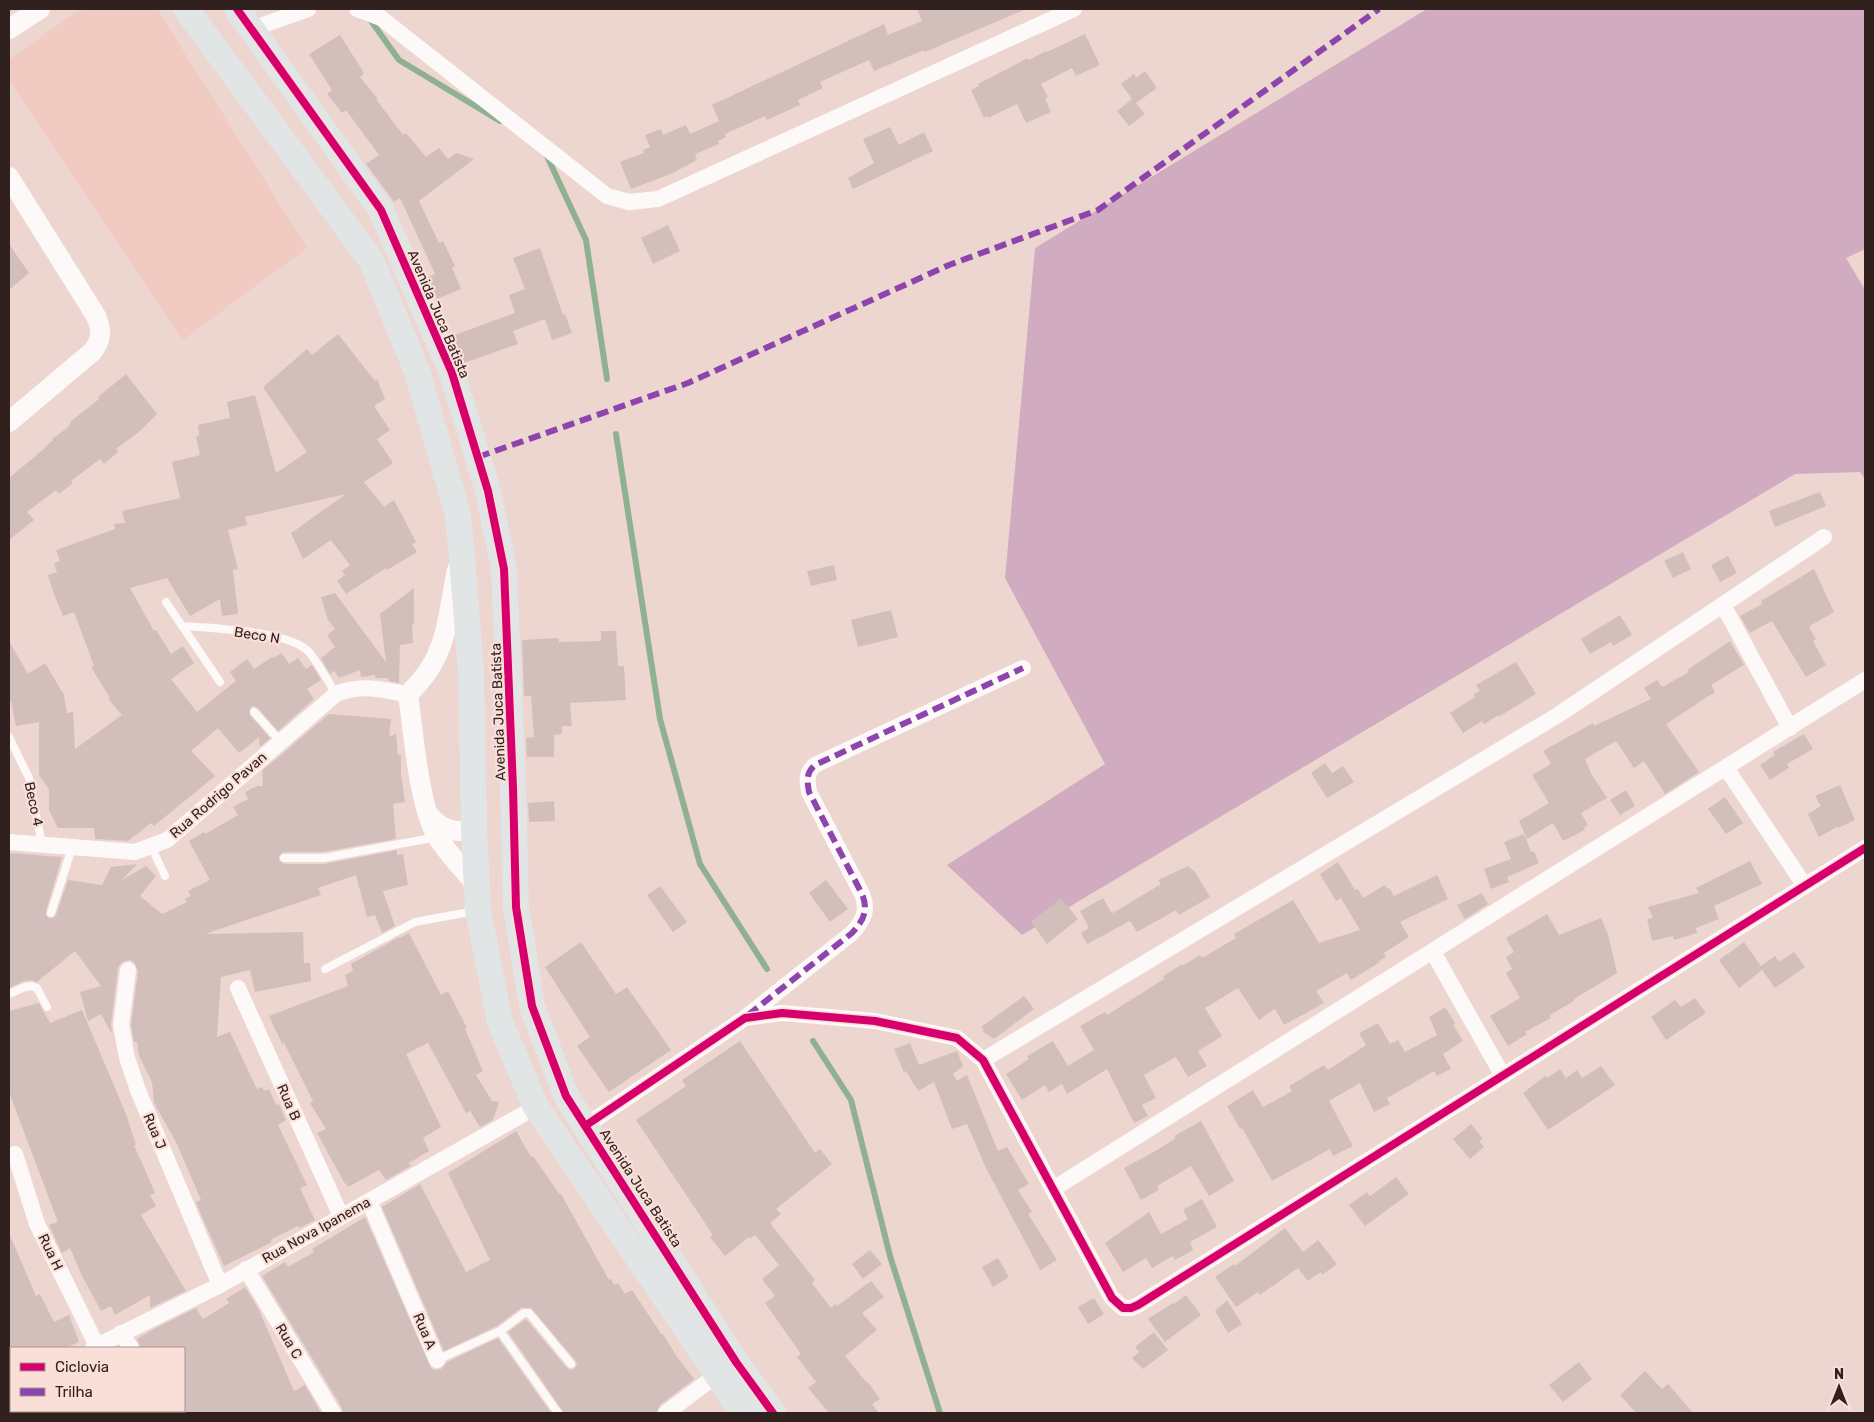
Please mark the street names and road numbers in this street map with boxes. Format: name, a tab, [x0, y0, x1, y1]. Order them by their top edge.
street label: Avenida Juca Batista	[404, 247, 473, 381]
street label: Beco N	[233, 623, 281, 647]
street label: Avenida Juca Batista	[488, 643, 509, 781]
street label: Rua Rodrigo Pavan	[166, 749, 270, 842]
street label: Beco 4	[21, 780, 47, 828]
street label: Rua B	[273, 1081, 304, 1123]
street label: Rua J	[139, 1111, 170, 1152]
street label: Avenida Juca Batista	[596, 1126, 685, 1251]
street label: Rua Nova Ipanema	[259, 1194, 373, 1267]
street label: Rua H	[34, 1231, 67, 1273]
street label: Rua A	[409, 1310, 440, 1352]
street label: Rua C	[271, 1321, 306, 1362]

